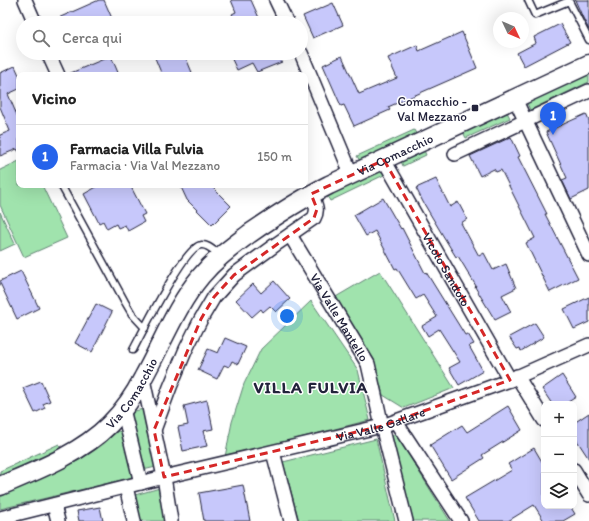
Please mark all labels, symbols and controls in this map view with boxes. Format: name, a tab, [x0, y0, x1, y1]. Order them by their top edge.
north arrow	[493, 12, 529, 48]
search box	[16, 16, 308, 60]
icon: search	[30, 27, 52, 49]
text: Cerca qui	[62, 29, 122, 47]
text: Vicino	[32, 88, 76, 108]
place label: Comacchio - Val Mezzano	[397, 94, 467, 124]
pin: 1	[540, 102, 566, 135]
marker: Comacchio - Val Mezzano	[470, 103, 480, 113]
street label: Via Comacchio	[355, 130, 436, 178]
text: Farmacia Villa Fulvia	[70, 140, 204, 158]
text: 1	[42, 149, 48, 164]
text: 150 m	[257, 149, 292, 164]
text: Farmacia · Via Val Mezzano	[70, 158, 220, 173]
street label: Vicolo Sandolo	[420, 230, 474, 309]
street label: Via Valle Mantello	[307, 270, 372, 364]
your location	[277, 306, 297, 326]
street label: Via Comacchio	[102, 355, 160, 431]
district label: VILLA FULVIA	[254, 377, 368, 397]
map controls	[541, 401, 577, 509]
button: +	[541, 401, 577, 437]
street label: Via Valle Gallare	[335, 404, 427, 444]
button: −	[541, 437, 577, 473]
button: layers	[541, 473, 577, 509]

